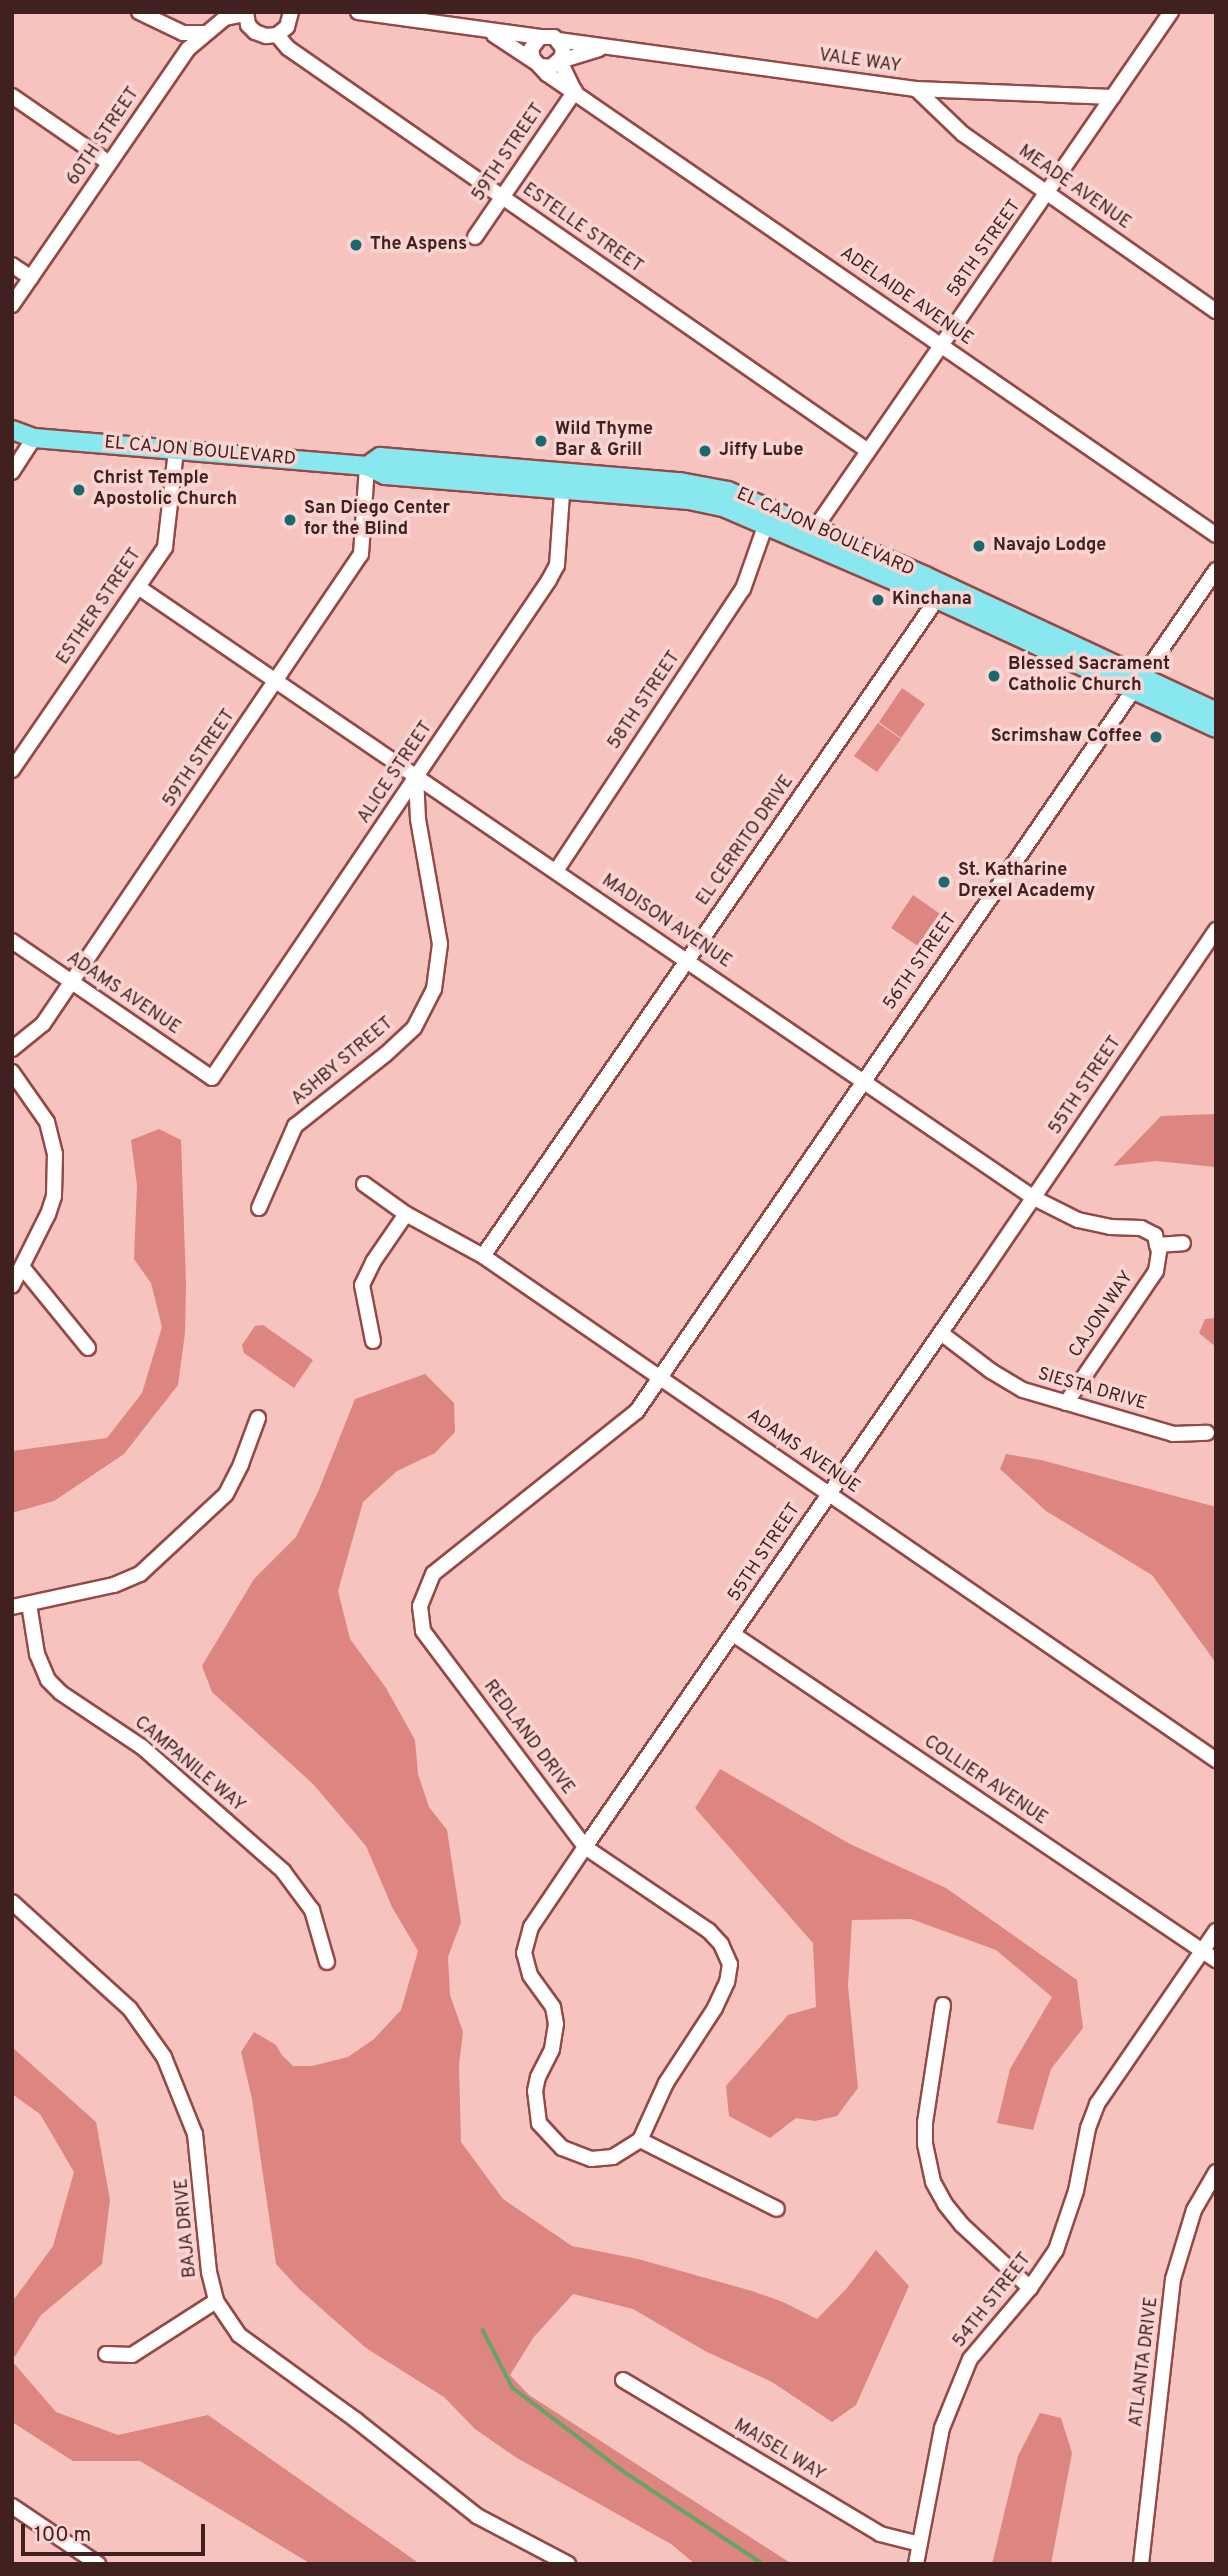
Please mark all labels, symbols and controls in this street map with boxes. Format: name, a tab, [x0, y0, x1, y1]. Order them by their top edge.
street label: VALE WAY	[817, 45, 903, 79]
street label: 60TH STREET	[63, 84, 145, 190]
street label: 59TH STREET	[468, 100, 550, 206]
street label: MEADE AVENUE	[1013, 141, 1135, 235]
street label: ESTELLE STREET	[518, 179, 646, 279]
street label: 58TH STREET	[944, 196, 1026, 302]
place label: The Aspens	[370, 234, 468, 256]
marker: The Aspens	[348, 237, 364, 253]
street label: ADELAIDE AVENUE	[835, 243, 977, 351]
place label: Wild Thyme Bar & Grill	[555, 420, 653, 462]
street label: EL CAJON BOULEVARD	[103, 433, 297, 471]
marker: Wild Thyme Bar & Grill	[533, 433, 549, 449]
place label: Jiffy Lube	[719, 440, 803, 462]
marker: Jiffy Lube	[697, 443, 713, 459]
place label: Christ Temple Apostolic Church	[93, 469, 237, 512]
marker: Christ Temple Apostolic Church	[71, 482, 87, 498]
street label: EL CAJON BOULEVARD	[733, 484, 917, 582]
place label: San Diego Center for the Blind	[304, 499, 450, 542]
marker: San Diego Center for the Blind	[282, 512, 298, 528]
place label: Navajo Lodge	[993, 535, 1106, 557]
marker: Navajo Lodge	[971, 538, 987, 554]
street label: ESTHER STREET	[53, 545, 147, 669]
place label: Kinchana	[892, 589, 972, 611]
marker: Kinchana	[870, 592, 886, 608]
street label: 58TH STREET	[604, 648, 686, 754]
place label: Blessed Sacrament Catholic Church	[1008, 655, 1170, 698]
marker: Blessed Sacrament Catholic Church	[986, 668, 1002, 684]
street label: 59TH STREET	[159, 706, 241, 812]
street label: ALICE STREET	[354, 718, 438, 828]
place label: Scrimshaw Coffee	[991, 726, 1142, 748]
marker: Scrimshaw Coffee	[1148, 729, 1164, 745]
street label: EL CERRITO DRIVE	[693, 772, 799, 910]
place label: St. Katharine Drexel Academy	[958, 861, 1096, 903]
street label: MADISON AVENUE	[597, 870, 735, 974]
marker: St. Katharine Drexel Academy	[936, 874, 952, 890]
street label: 56TH STREET	[880, 910, 962, 1014]
street label: ADAMS AVENUE	[62, 948, 184, 1040]
street label: ASHBY STREET	[288, 1013, 398, 1111]
street label: 55TH STREET	[1045, 1033, 1127, 1139]
street label: CAJON WAY	[1065, 1268, 1139, 1362]
street label: SIESTA DRIVE	[1035, 1364, 1149, 1416]
street label: ADAMS AVENUE	[742, 1405, 864, 1499]
street label: 55TH STREET	[724, 1500, 806, 1606]
street label: REDLAND DRIVE	[478, 1677, 578, 1799]
street label: CAMPANILE WAY	[129, 1712, 249, 1818]
street label: COLLIER AVENUE	[919, 1732, 1051, 1830]
street label: BAJA DRIVE	[172, 2177, 202, 2279]
street label: 54TH STREET	[949, 2249, 1037, 2353]
street label: ATLANTA DRIVE	[1126, 2295, 1164, 2429]
street label: MAISEL WAY	[729, 2415, 829, 2487]
scale bar	[24, 2510, 208, 2554]
text: 100 m	[34, 2522, 91, 2549]

